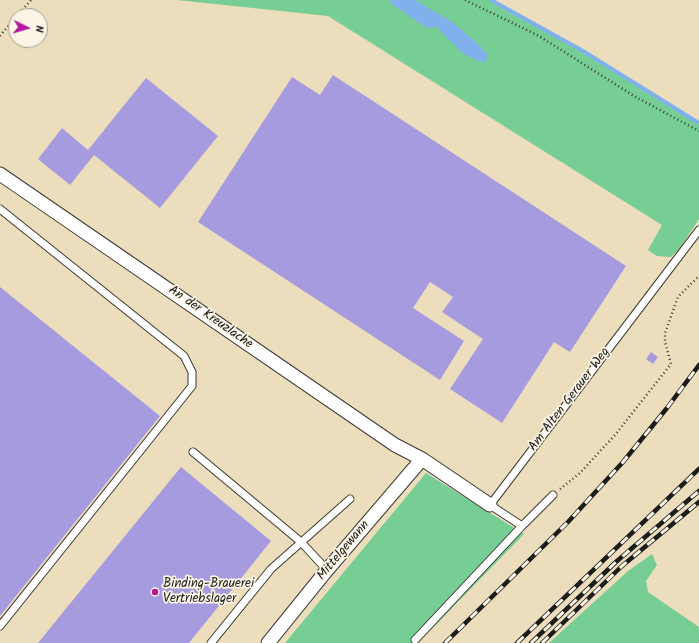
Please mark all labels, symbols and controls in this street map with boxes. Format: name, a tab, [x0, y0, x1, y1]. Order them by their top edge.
north arrow	[8, 8, 48, 48]
text: N	[30, 25, 48, 33]
street label: An der Kreuzlache	[165, 283, 255, 353]
street label: Am Alten Gerauer Weg	[526, 345, 614, 455]
street label: Mittelgewann	[315, 518, 373, 584]
place label: Binding-Brauerei Vertriebslager	[163, 577, 254, 608]
marker: Binding-Brauerei Vertriebslager	[150, 587, 160, 597]

